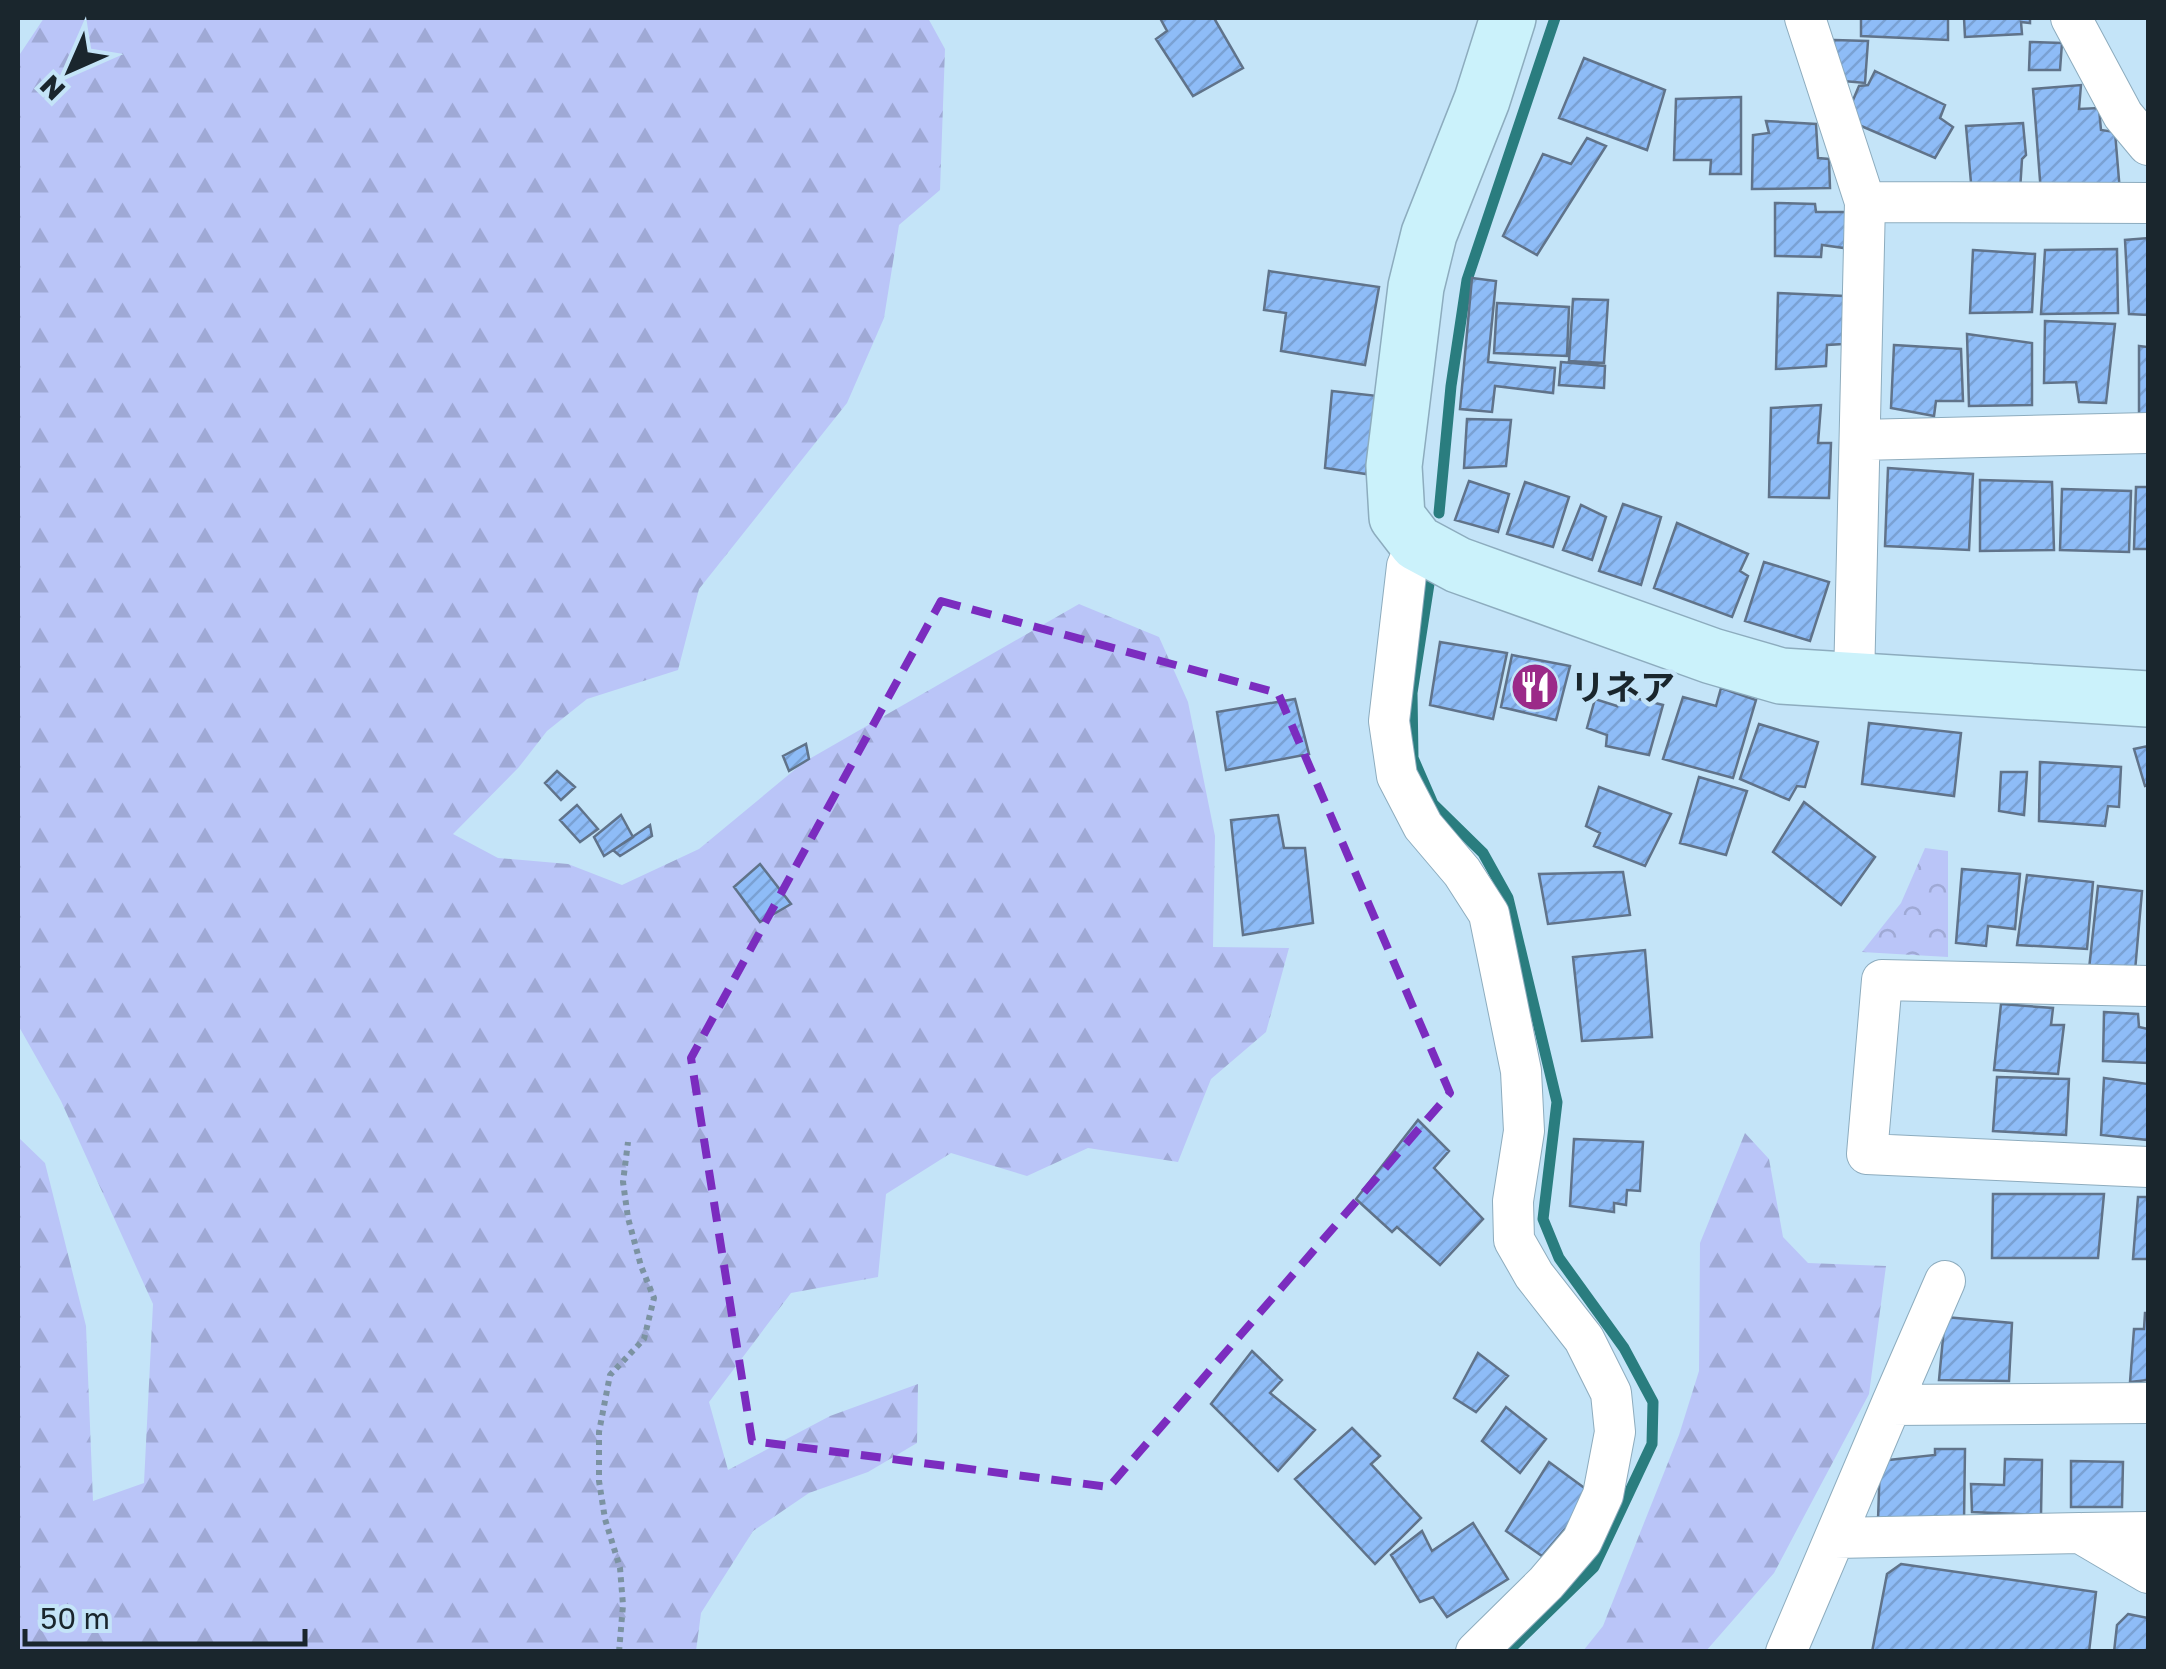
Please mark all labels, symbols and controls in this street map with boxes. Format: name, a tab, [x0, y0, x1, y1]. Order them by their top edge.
north arrow	[20, 20, 120, 120]
text: N	[33, 69, 71, 107]
restaurant icon: リネア	[1509, 661, 1561, 713]
place label: リネア	[1570, 666, 1675, 708]
scale bar	[25, 1584, 305, 1646]
text: 50 m	[40, 1600, 110, 1636]

